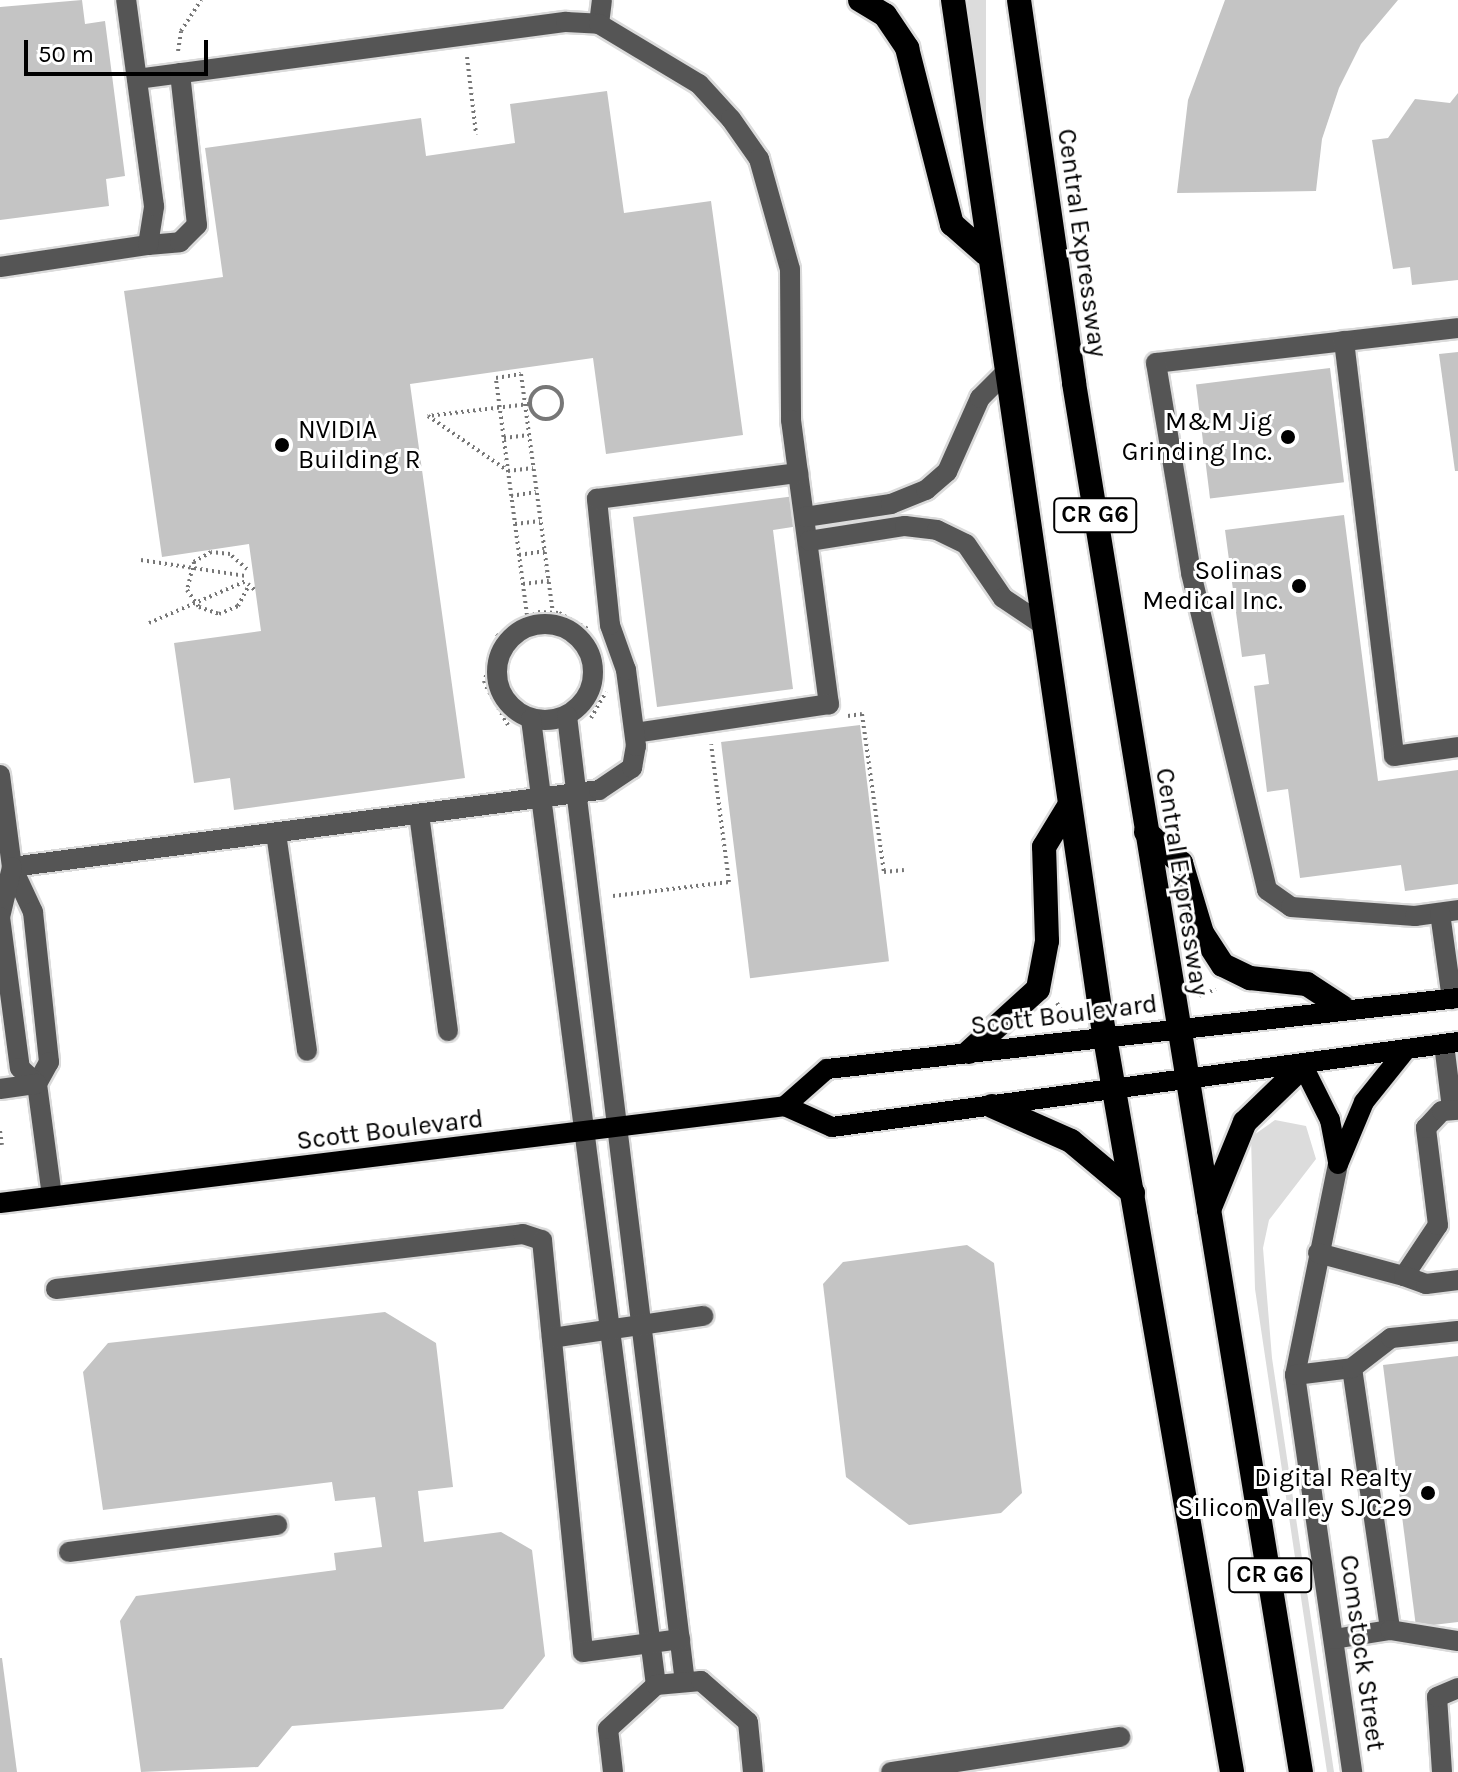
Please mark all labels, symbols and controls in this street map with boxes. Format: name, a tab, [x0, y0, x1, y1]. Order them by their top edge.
scale bar	[28, 24, 212, 74]
text: 50 m	[38, 40, 94, 68]
street label: Central Expressway	[1051, 127, 1113, 359]
place label: M&M Jig Grinding Inc.	[1122, 406, 1272, 468]
place label: NVIDIA Building R	[298, 414, 421, 476]
marker: M&M Jig Grinding Inc.	[1279, 428, 1297, 446]
marker: NVIDIA Building R	[273, 436, 291, 454]
road number: CR G6	[1053, 495, 1137, 535]
place label: Solinas Medical Inc.	[1142, 555, 1283, 616]
marker: Solinas Medical Inc.	[1290, 577, 1308, 595]
street label: Central Expressway	[1149, 766, 1215, 998]
street label: Scott Boulevard	[969, 988, 1159, 1042]
street label: Scott Boulevard	[295, 1103, 485, 1157]
place label: Digital Realty Silicon Valley SJC29	[1177, 1462, 1412, 1524]
marker: Digital Realty Silicon Valley SJC29	[1419, 1484, 1437, 1502]
street label: Comstock Street	[1333, 1553, 1391, 1753]
road number: CR G6	[1228, 1555, 1312, 1595]

